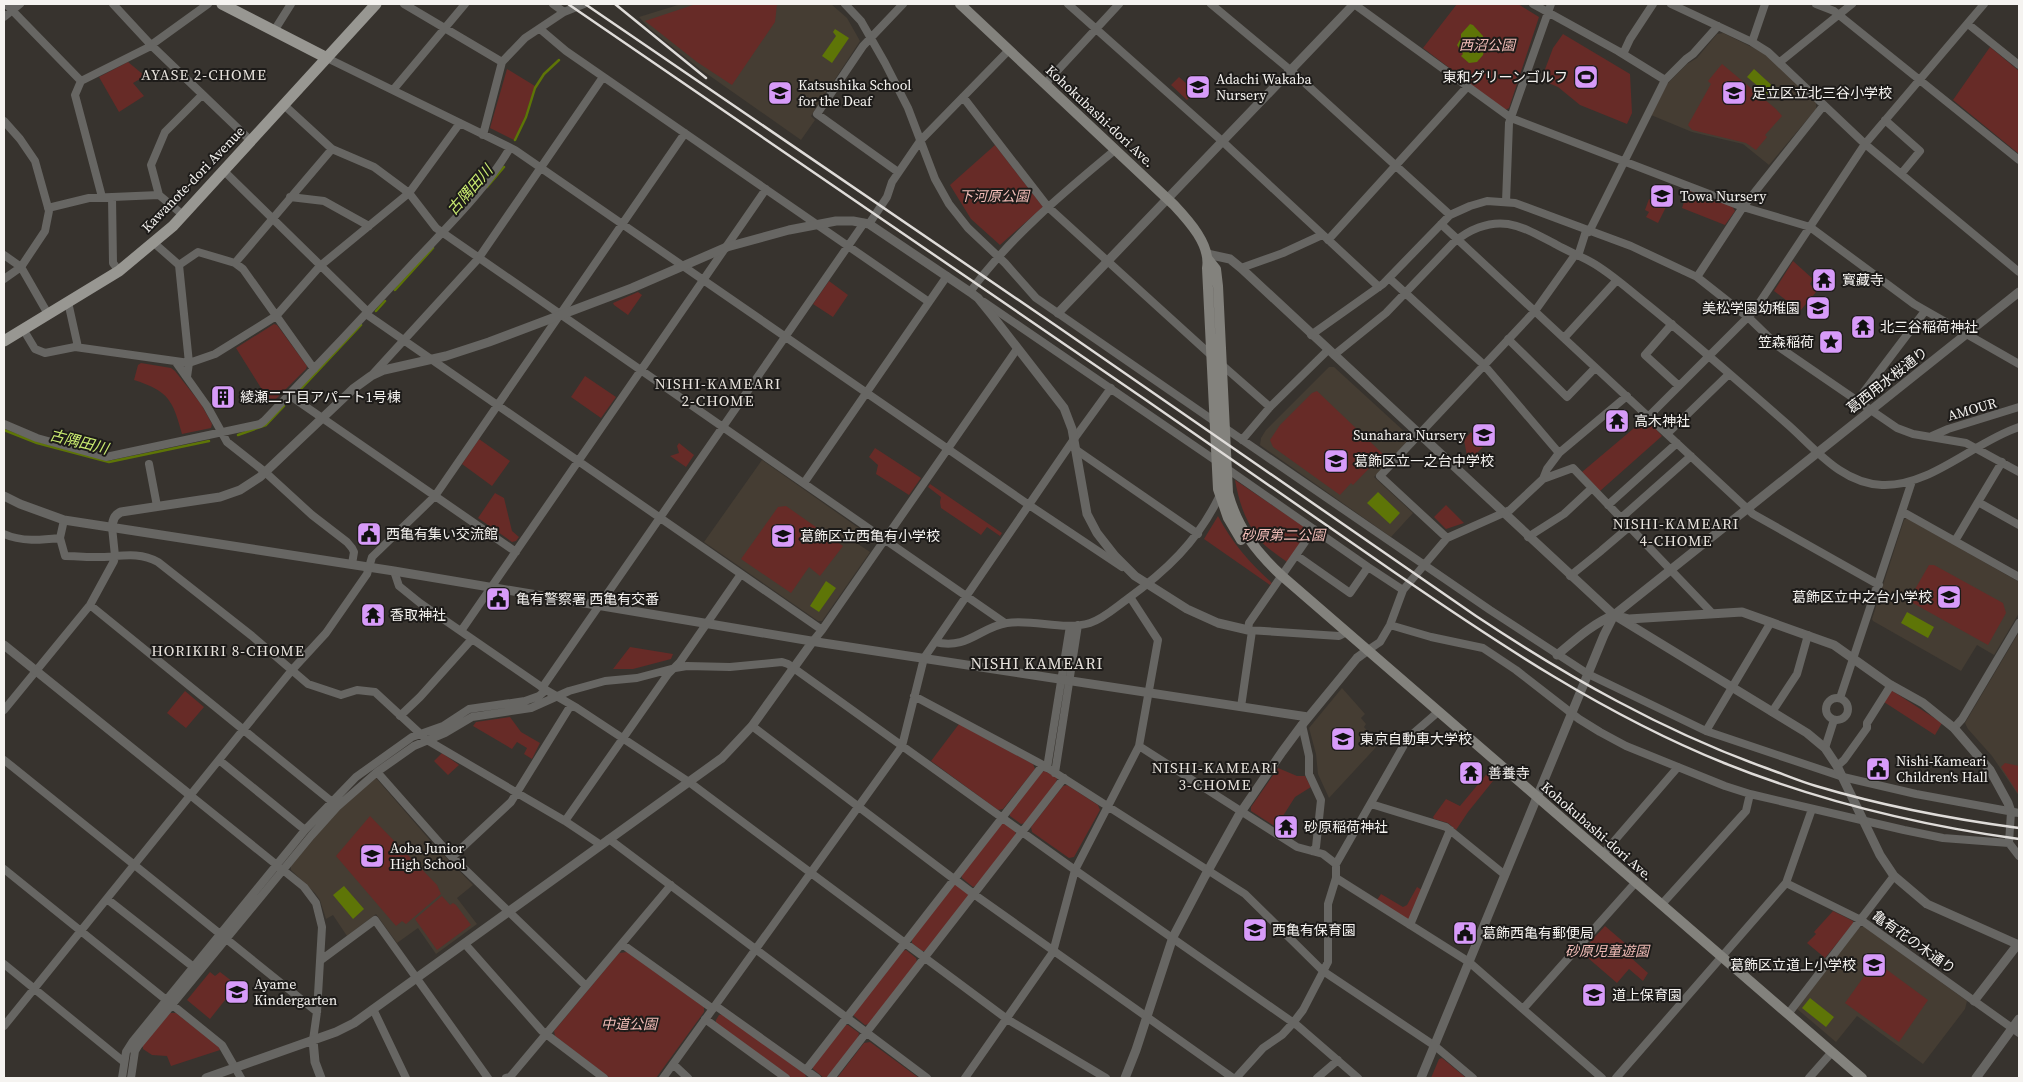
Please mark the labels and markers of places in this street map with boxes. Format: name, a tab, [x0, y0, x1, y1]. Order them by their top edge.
sports icon: 東和グリーンゴルフ	[1573, 64, 1599, 90]
place label: 東和グリーンゴルフ	[1443, 67, 1568, 87]
place label: Adachi Wakaba Nursery	[1216, 69, 1313, 105]
school or university icon: Adachi Wakaba Nursery	[1185, 74, 1211, 100]
place label: Katsushika School for the Deaf	[798, 75, 911, 111]
school or university icon: Katsushika School for the Deaf	[767, 80, 793, 106]
school or university icon: 足立区立北三谷小学校	[1721, 80, 1747, 106]
place label: 足立区立北三谷小学校	[1752, 83, 1892, 103]
school or university icon: Towa Nursery	[1649, 183, 1675, 209]
place label: Towa Nursery	[1680, 186, 1767, 206]
temple icon: 寳藏寺	[1811, 267, 1837, 293]
place label: 寳藏寺	[1842, 270, 1884, 290]
school or university icon: 美松学園幼稚園	[1805, 295, 1831, 321]
place label: 美松学園幼稚園	[1702, 298, 1800, 318]
temple icon: 北三谷稲荷神社	[1850, 314, 1876, 340]
place label: 北三谷稲荷神社	[1880, 317, 1978, 337]
place icon: 笠森稲荷	[1818, 329, 1844, 355]
place label: 笠森稲荷	[1758, 332, 1814, 352]
building icon: 綾瀬二丁目アパート1号棟	[210, 384, 236, 410]
place label: 綾瀬二丁目アパート1号棟	[240, 387, 401, 407]
temple icon: 高木神社	[1604, 408, 1630, 434]
place label: 高木神社	[1634, 411, 1690, 431]
school or university icon: Sunahara Nursery	[1471, 422, 1497, 448]
place label: Sunahara Nursery	[1353, 425, 1467, 445]
school or university icon: 葛飾区立一之台中学校	[1323, 448, 1349, 474]
place label: 葛飾区立一之台中学校	[1354, 451, 1494, 471]
public building icon: 西亀有集い交流館	[356, 521, 382, 547]
school or university icon: 葛飾区立西亀有小学校	[770, 523, 796, 549]
place label: 西亀有集い交流館	[386, 524, 498, 544]
place label: 葛飾区立西亀有小学校	[800, 526, 940, 546]
school or university icon: 葛飾区立中之台小学校	[1936, 584, 1962, 610]
public building icon: 亀有警察署 西亀有交番	[485, 586, 511, 612]
place label: 葛飾区立中之台小学校	[1792, 587, 1932, 607]
place label: 亀有警察署 西亀有交番	[516, 589, 659, 609]
temple icon: 香取神社	[360, 602, 386, 628]
place label: 香取神社	[390, 605, 446, 625]
school or university icon: 東京自動車大学校	[1330, 726, 1356, 752]
place label: 東京自動車大学校	[1360, 729, 1472, 749]
place label: Nishi-Kameari Children's Hall	[1896, 751, 1988, 787]
public building icon: Nishi-Kameari Children's Hall	[1865, 756, 1891, 782]
temple icon: 善養寺	[1458, 760, 1484, 786]
place label: 善養寺	[1488, 763, 1530, 783]
temple icon: 砂原稲荷神社	[1273, 814, 1299, 840]
place label: 砂原稲荷神社	[1304, 817, 1388, 837]
place label: Aoba Junior High School	[390, 838, 466, 874]
school or university icon: Aoba Junior High School	[359, 843, 385, 869]
school or university icon: 西亀有保育園	[1242, 917, 1268, 943]
place label: 西亀有保育園	[1272, 920, 1356, 940]
public building icon: 葛飾西亀有郵便局	[1452, 920, 1478, 946]
place label: 葛飾西亀有郵便局	[1482, 923, 1594, 943]
school or university icon: 葛飾区立道上小学校	[1861, 952, 1887, 978]
place label: 葛飾区立道上小学校	[1730, 955, 1856, 975]
place label: Ayame Kindergarten	[254, 974, 338, 1010]
school or university icon: Ayame Kindergarten	[224, 979, 250, 1005]
school or university icon: 道上保育園	[1581, 982, 1607, 1008]
place label: 道上保育園	[1612, 985, 1682, 1005]

